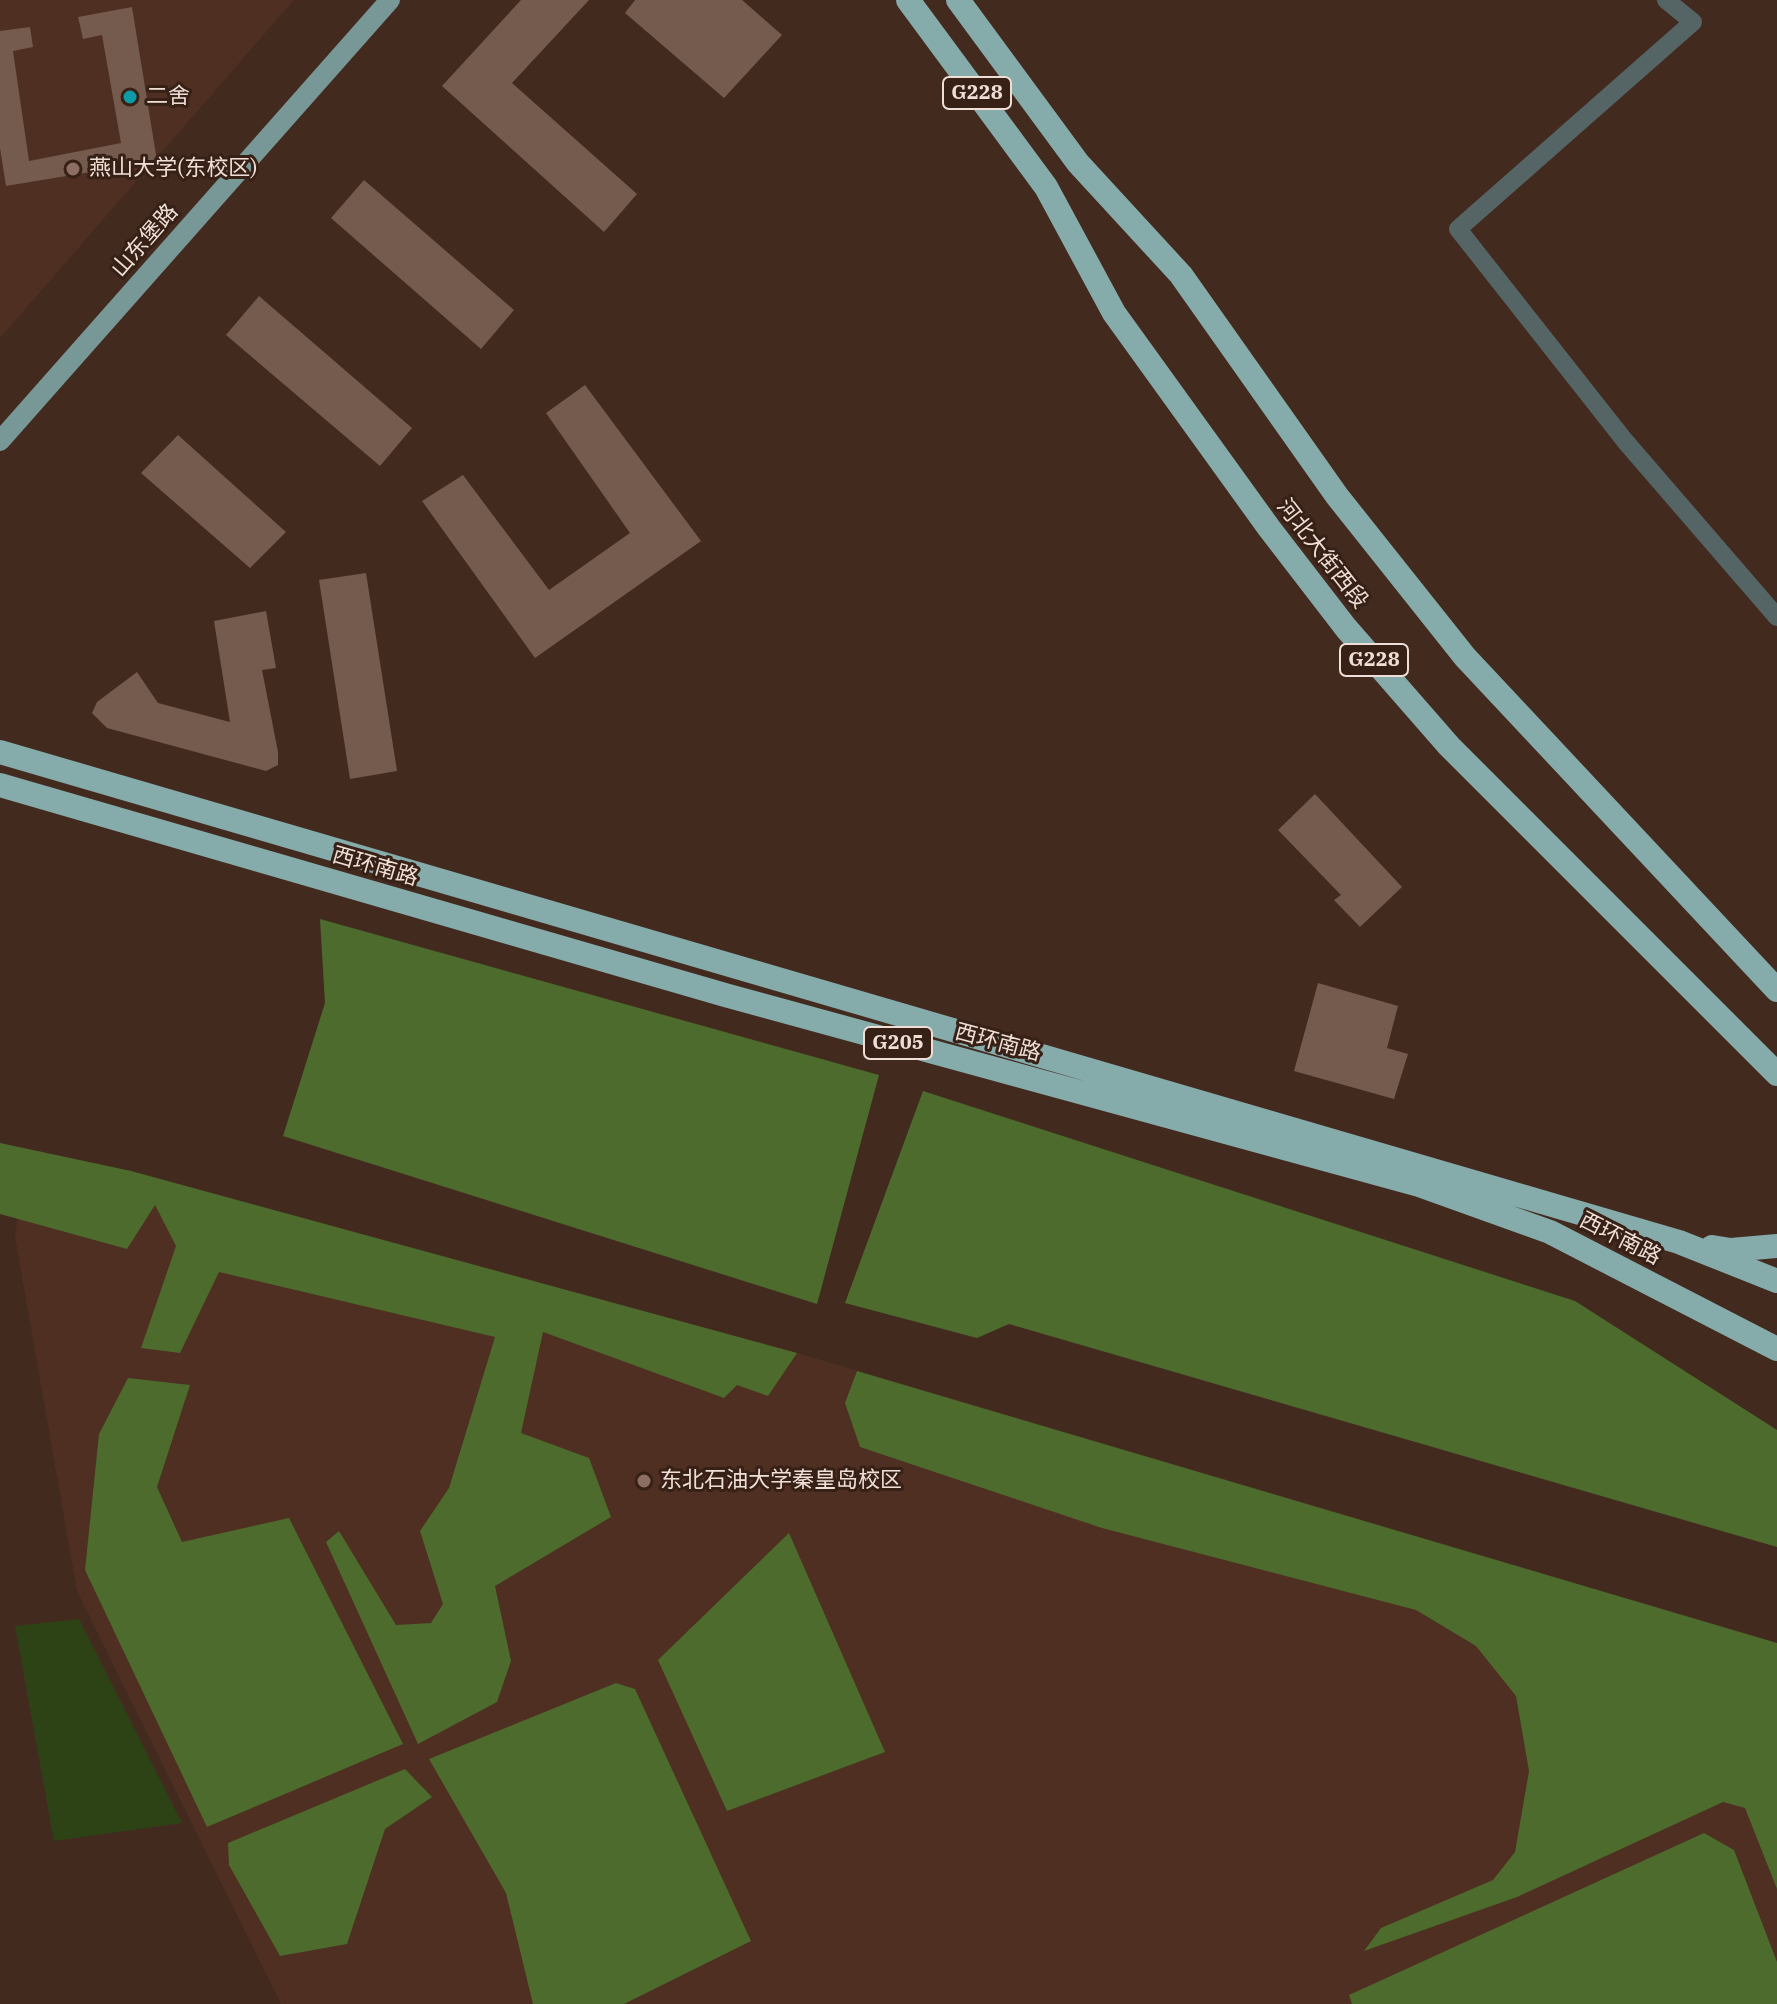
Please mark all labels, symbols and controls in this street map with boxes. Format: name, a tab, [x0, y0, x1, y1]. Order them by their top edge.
road number: G228	[943, 77, 1011, 109]
place label: 二舍	[146, 84, 190, 110]
marker: 二舍	[121, 88, 139, 106]
place label: 燕山大学(东校区)	[89, 156, 257, 182]
marker: 燕山大学(东校区)	[64, 160, 82, 178]
street label: 山东堡路	[106, 199, 184, 283]
street label: 河北大街西段	[1271, 494, 1373, 614]
road number: G228	[1340, 644, 1408, 676]
street label: 西环南路	[329, 842, 421, 892]
street label: 西环南路	[952, 1019, 1044, 1067]
road number: G205	[864, 1027, 932, 1059]
street label: 西环南路	[1575, 1207, 1665, 1271]
place label: 东北石油大学秦皇岛校区	[660, 1468, 902, 1494]
marker: 东北石油大学秦皇岛校区	[635, 1472, 653, 1490]

